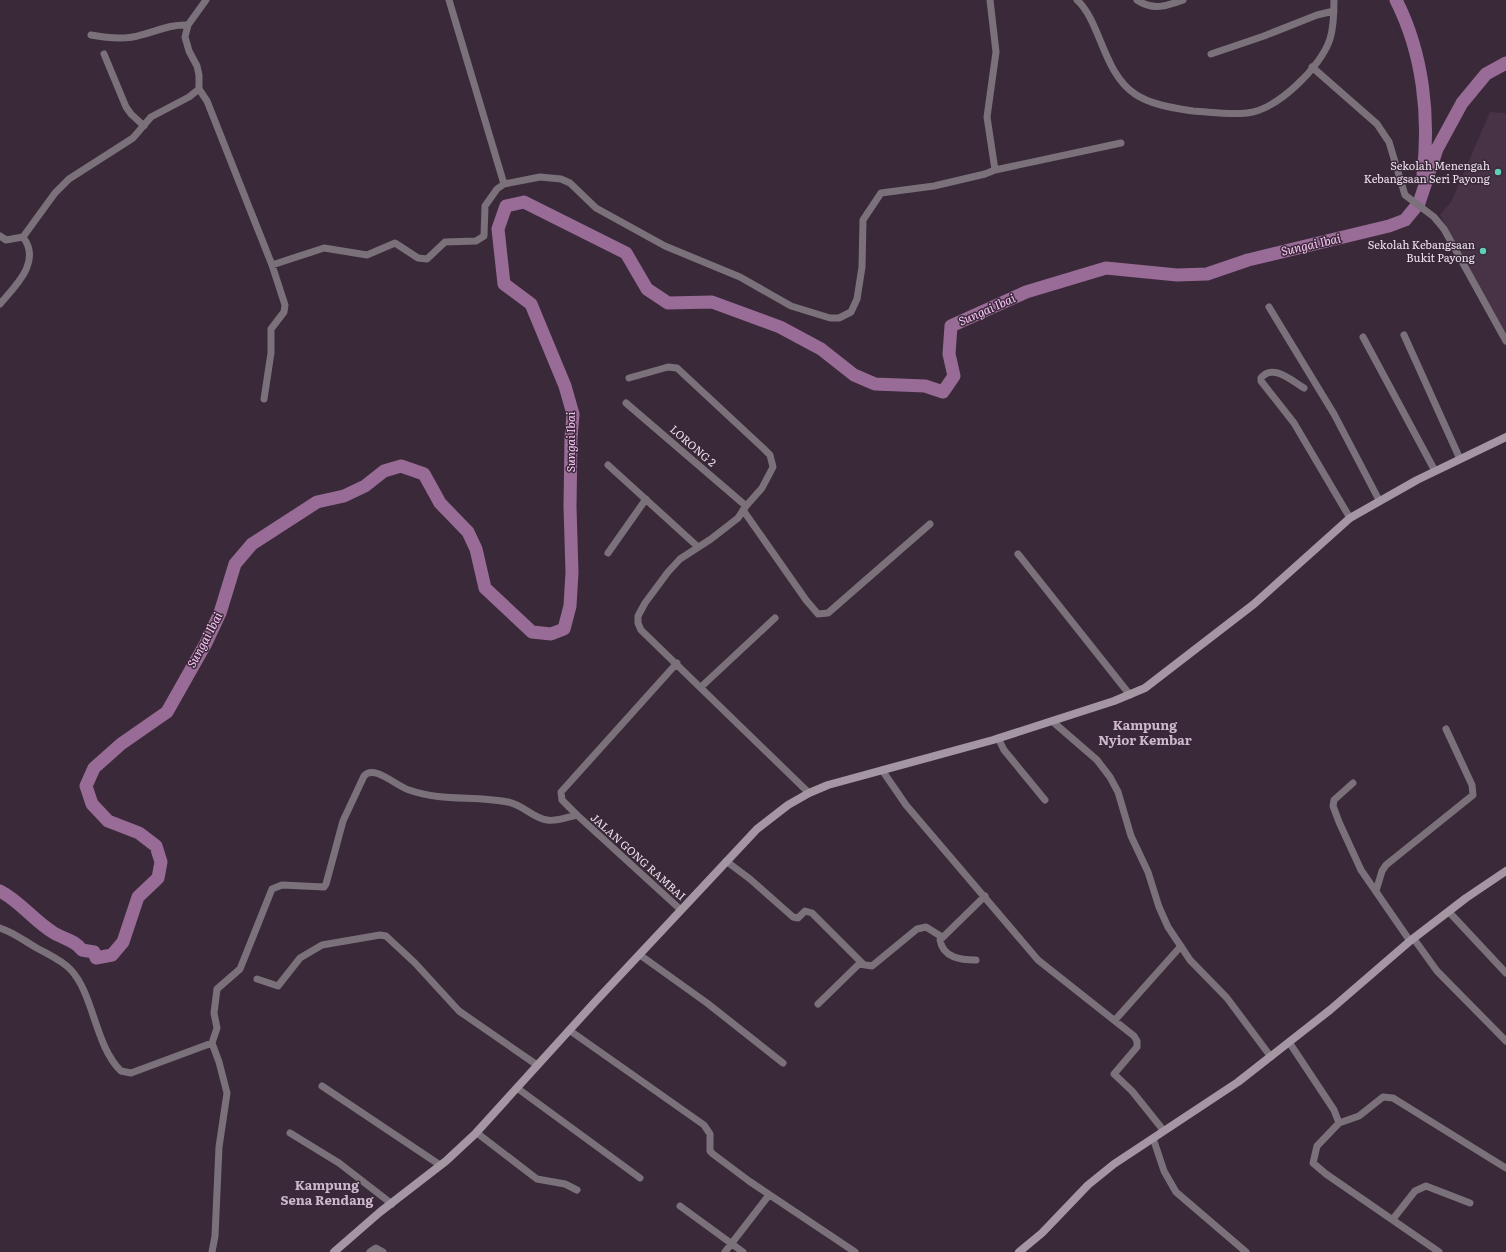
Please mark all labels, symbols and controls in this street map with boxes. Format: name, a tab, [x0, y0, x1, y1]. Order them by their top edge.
place label: Sekolah Menengah Kebangsaan Seri Payong	[1364, 157, 1491, 186]
marker: Sekolah Menengah Kebangsaan Seri Payong	[1493, 167, 1503, 177]
water label: Sungai Ibai	[1279, 228, 1343, 260]
place label: Sekolah Kebangsaan Bukit Payong	[1368, 236, 1476, 265]
marker: Sekolah Kebangsaan Bukit Payong	[1478, 246, 1488, 256]
water label: Sungai Ibai	[955, 288, 1018, 330]
water label: Sungai Ibai	[561, 411, 579, 472]
street label: LORONG 2	[667, 421, 720, 470]
water label: Sungai Ibai	[182, 608, 226, 671]
district label: Kampung Nyior Kembar	[1098, 715, 1192, 749]
street label: JALAN GONG RAMBAI	[588, 809, 690, 903]
district label: Kampung Sena Rendang	[281, 1175, 374, 1209]

